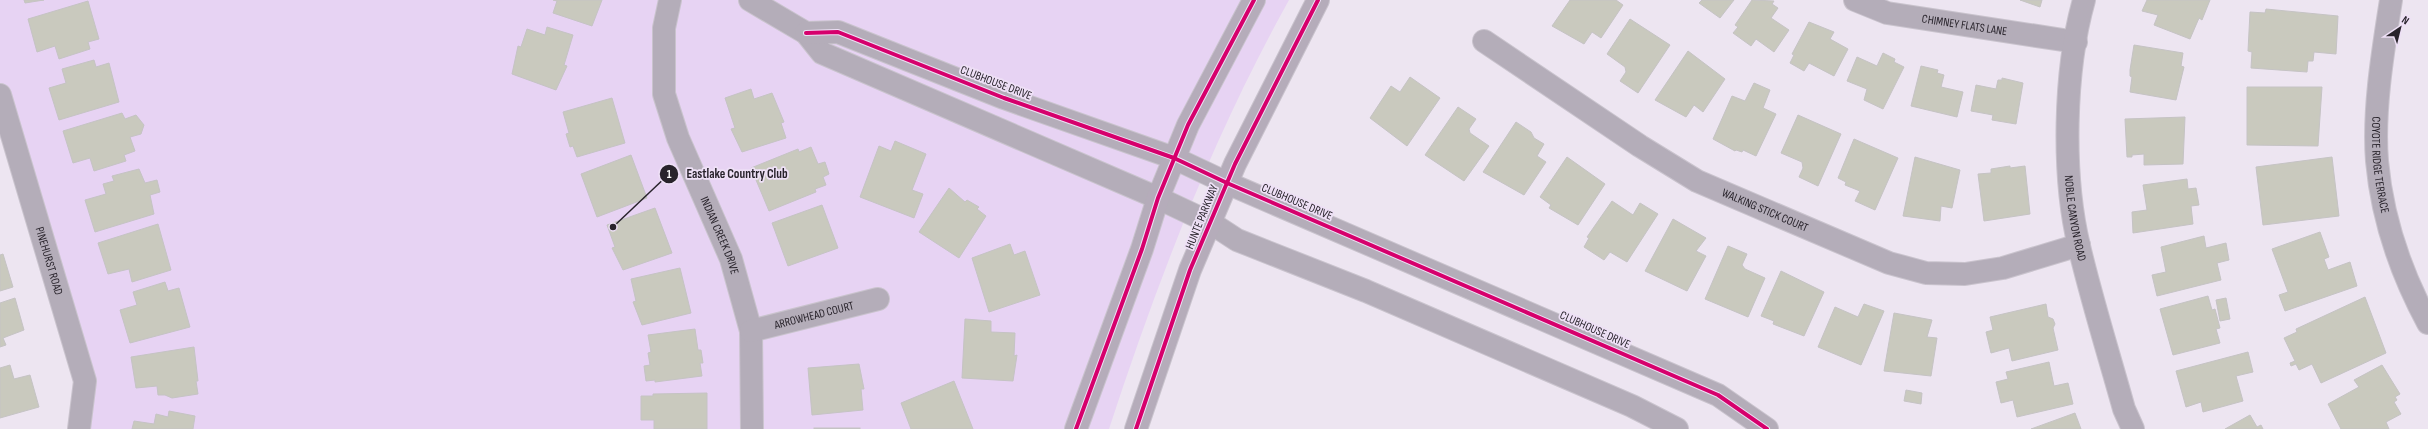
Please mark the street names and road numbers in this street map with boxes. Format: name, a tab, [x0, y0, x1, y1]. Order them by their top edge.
street label: CHIMNEY FLATS LANE	[1921, 11, 2008, 39]
street label: CLUBHOUSE DRIVE	[958, 62, 1034, 104]
street label: COYOTE RIDGE TERRACE	[2369, 116, 2393, 215]
street label: NOBLE CANYON ROAD	[2061, 175, 2090, 263]
street label: CLUBHOUSE DRIVE	[1259, 180, 1335, 224]
street label: HUNTE PARKWAY	[1182, 183, 1222, 251]
street label: WALKING STICK COURT	[1720, 185, 1811, 235]
street label: INDIAN CREEK DRIVE	[697, 194, 742, 276]
street label: PINEHURST ROAD	[32, 225, 67, 297]
street label: ARROWHEAD COURT	[772, 298, 856, 333]
street label: CLUBHOUSE DRIVE	[1557, 308, 1633, 352]

